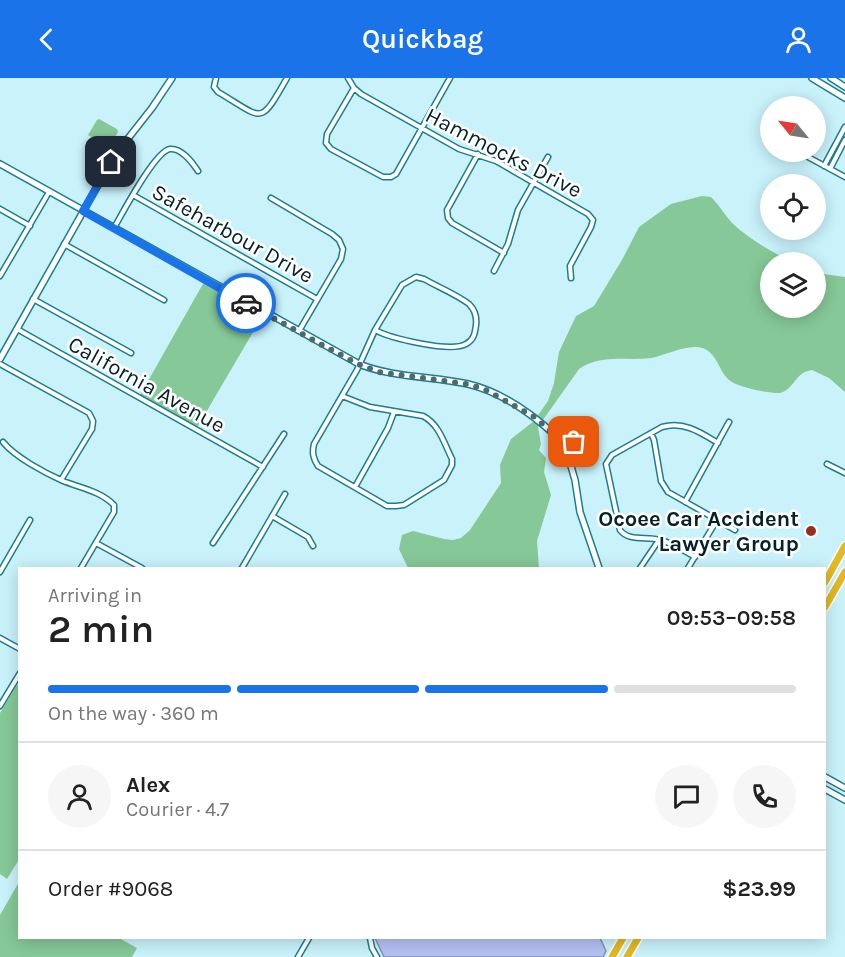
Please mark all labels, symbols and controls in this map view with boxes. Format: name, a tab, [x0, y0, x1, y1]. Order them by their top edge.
icon: back	[30, 23, 63, 56]
text: Quickbag	[362, 23, 483, 55]
icon: person	[782, 23, 815, 56]
north arrow	[760, 96, 826, 162]
map controls	[760, 96, 826, 318]
street label: Hammocks Drive	[421, 102, 586, 203]
pin	[85, 136, 136, 187]
icon: home	[94, 145, 127, 178]
button: locate	[760, 174, 826, 240]
street label: Safeharbour Drive	[147, 179, 318, 289]
button: layers	[760, 252, 826, 318]
courier	[216, 273, 276, 333]
icon: car	[230, 287, 263, 320]
street label: California Avenue	[64, 331, 230, 439]
pin	[548, 416, 599, 467]
icon: bag	[557, 425, 590, 458]
place label: Ocoee Car Accident Lawyer Group	[598, 506, 799, 557]
marker: Ocoee Car Accident Lawyer Group	[804, 524, 818, 538]
text: Arriving in	[48, 584, 142, 607]
text: 09:53–09:58	[667, 605, 796, 631]
text: 2 min	[48, 606, 154, 652]
text: On the way · 360 m	[48, 702, 219, 725]
button: person	[48, 765, 111, 828]
button: chat	[655, 765, 718, 828]
button: phone	[733, 765, 796, 828]
text: Alex	[126, 772, 170, 798]
text: Courier · 4.7	[126, 798, 229, 821]
text: Order #9068	[48, 876, 173, 902]
text: $23.99	[722, 876, 796, 902]

